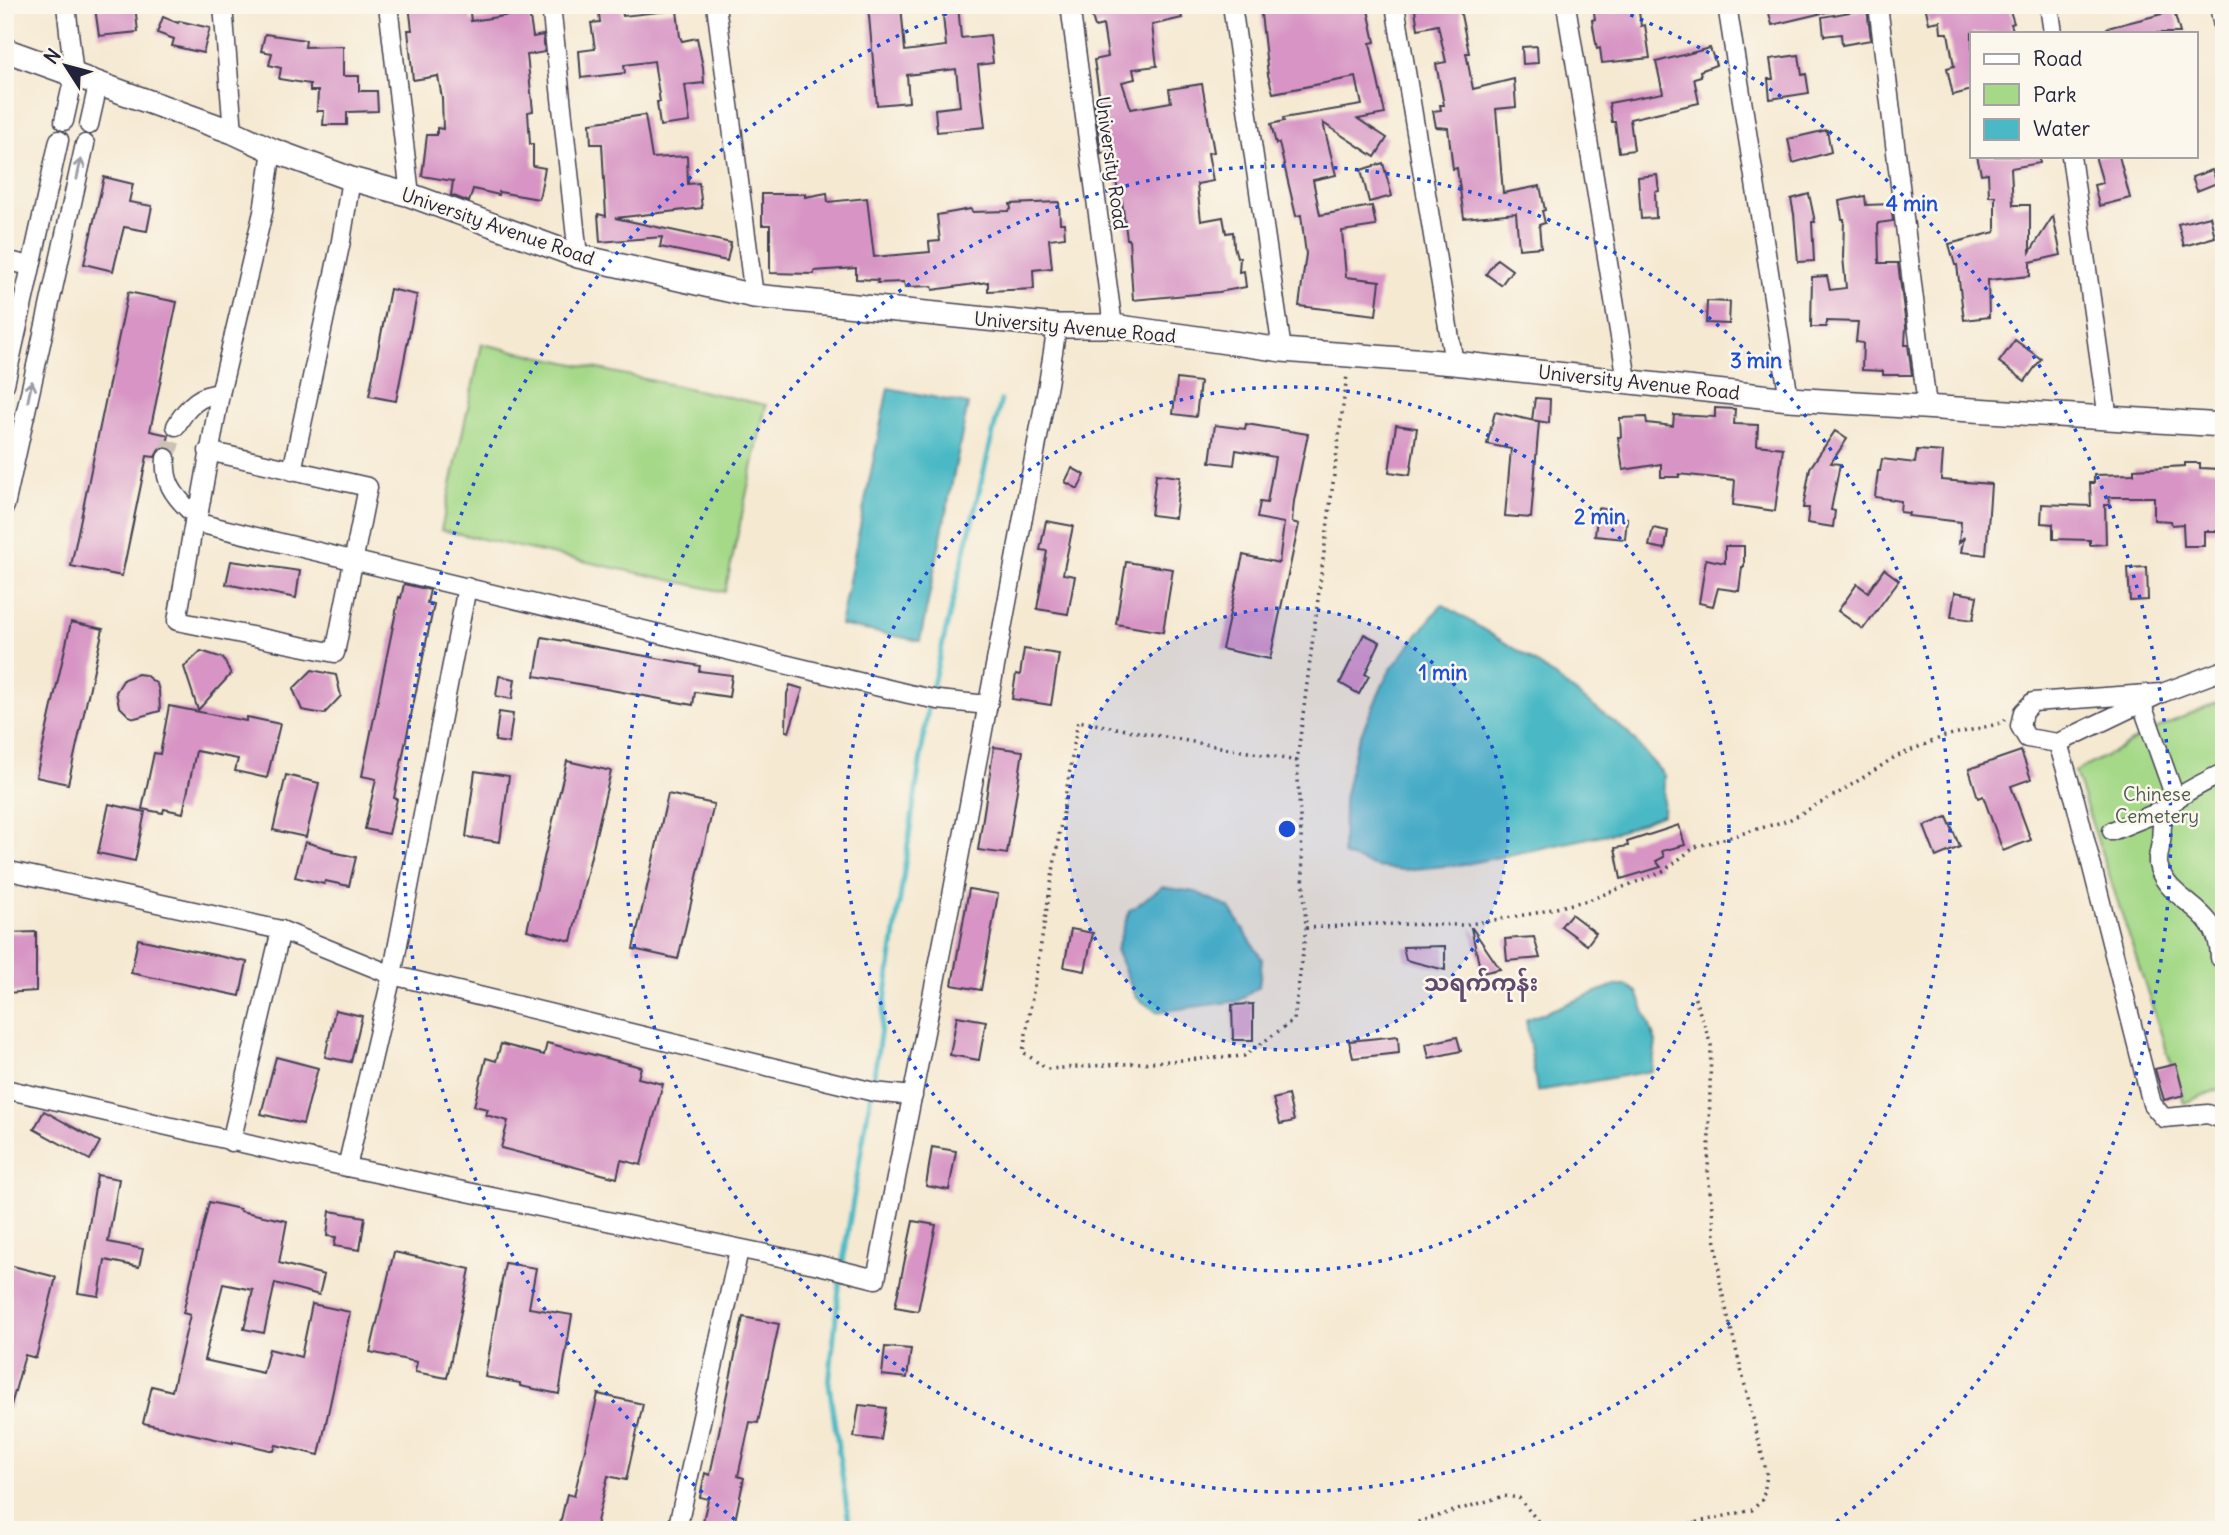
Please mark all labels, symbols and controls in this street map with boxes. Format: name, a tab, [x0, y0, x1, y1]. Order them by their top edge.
north arrow	[32, 32, 102, 102]
legend	[1970, 32, 2198, 158]
text: N	[39, 44, 66, 68]
text: Road	[2033, 45, 2082, 72]
text: Park	[2033, 81, 2076, 108]
street label: University Road	[1091, 95, 1133, 231]
text: Water	[2033, 115, 2091, 142]
one-way arrow	[73, 158, 86, 181]
street label: University Avenue Road	[398, 182, 598, 270]
text: 4 min	[1886, 190, 1938, 217]
street label: University Avenue Road	[973, 306, 1177, 348]
text: 3 min	[1730, 347, 1782, 374]
street label: University Avenue Road	[1537, 359, 1741, 405]
one-way arrow	[24, 380, 38, 403]
text: 2 min	[1574, 503, 1626, 530]
text: 1 min	[1419, 659, 1467, 686]
park label: Chinese Cemetery	[2115, 782, 2199, 828]
centre of rings	[1275, 817, 1299, 841]
district label: သရက်ကုန်း	[1424, 967, 1538, 1002]

